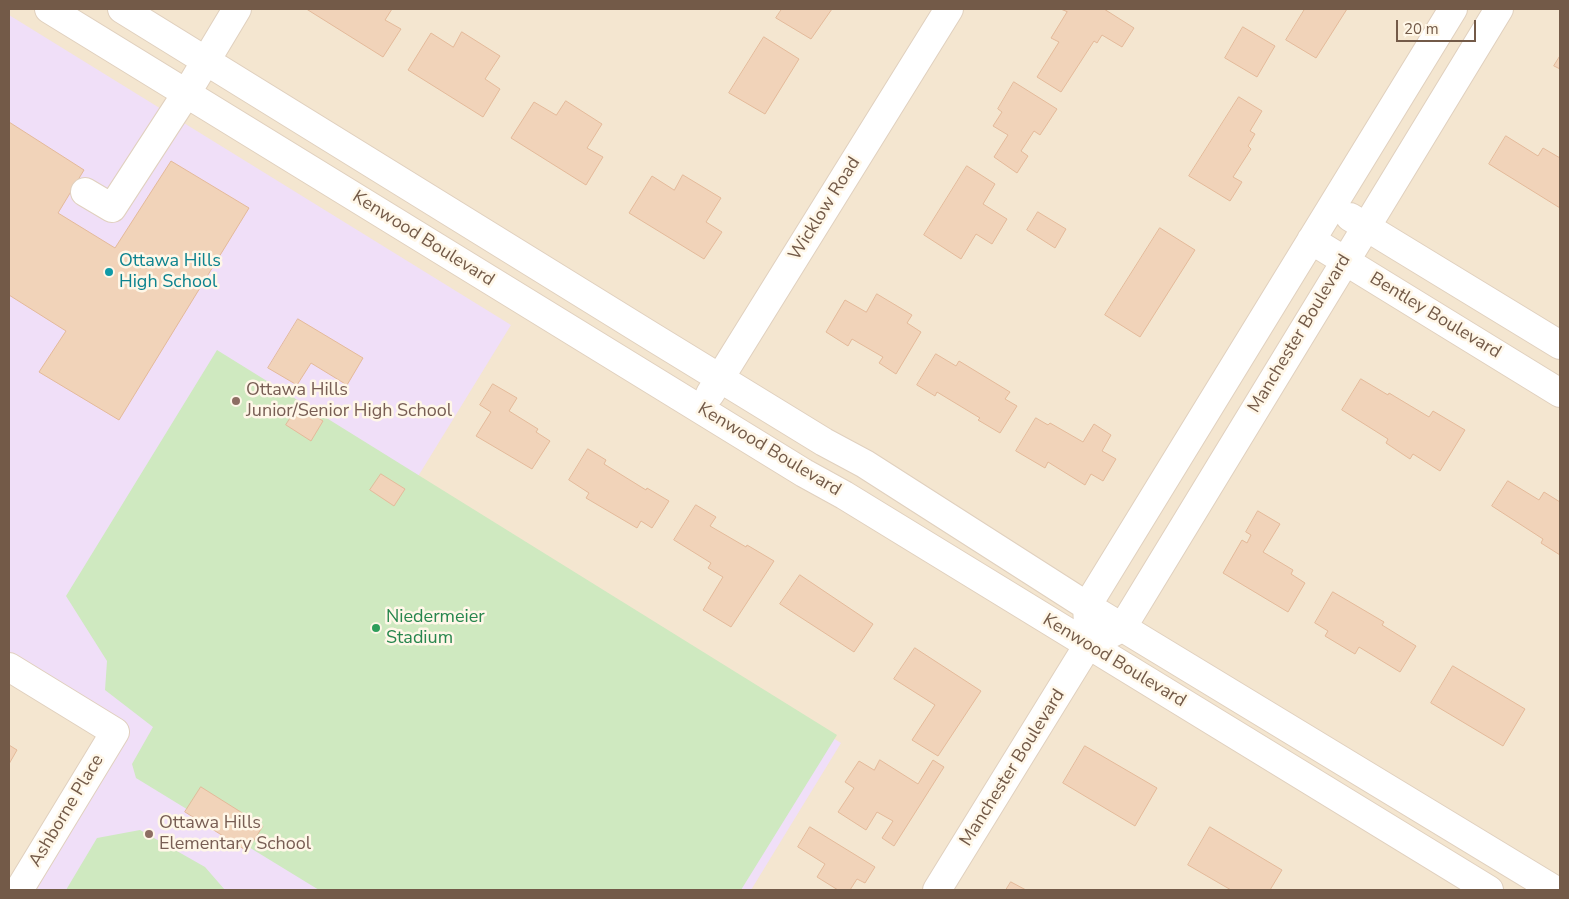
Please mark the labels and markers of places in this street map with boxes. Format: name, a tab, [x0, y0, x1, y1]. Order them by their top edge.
place label: Ottawa Hills High School	[119, 251, 221, 294]
marker: Ottawa Hills High School	[103, 266, 115, 278]
place label: Ottawa Hills Junior/Senior High School	[246, 380, 452, 422]
marker: Ottawa Hills Junior/Senior High School	[230, 395, 242, 407]
place label: Niedermeier Stadium	[386, 607, 485, 650]
marker: Niedermeier Stadium	[370, 622, 382, 634]
place label: Ottawa Hills Elementary School	[159, 813, 311, 856]
marker: Ottawa Hills Elementary School	[143, 828, 155, 840]

